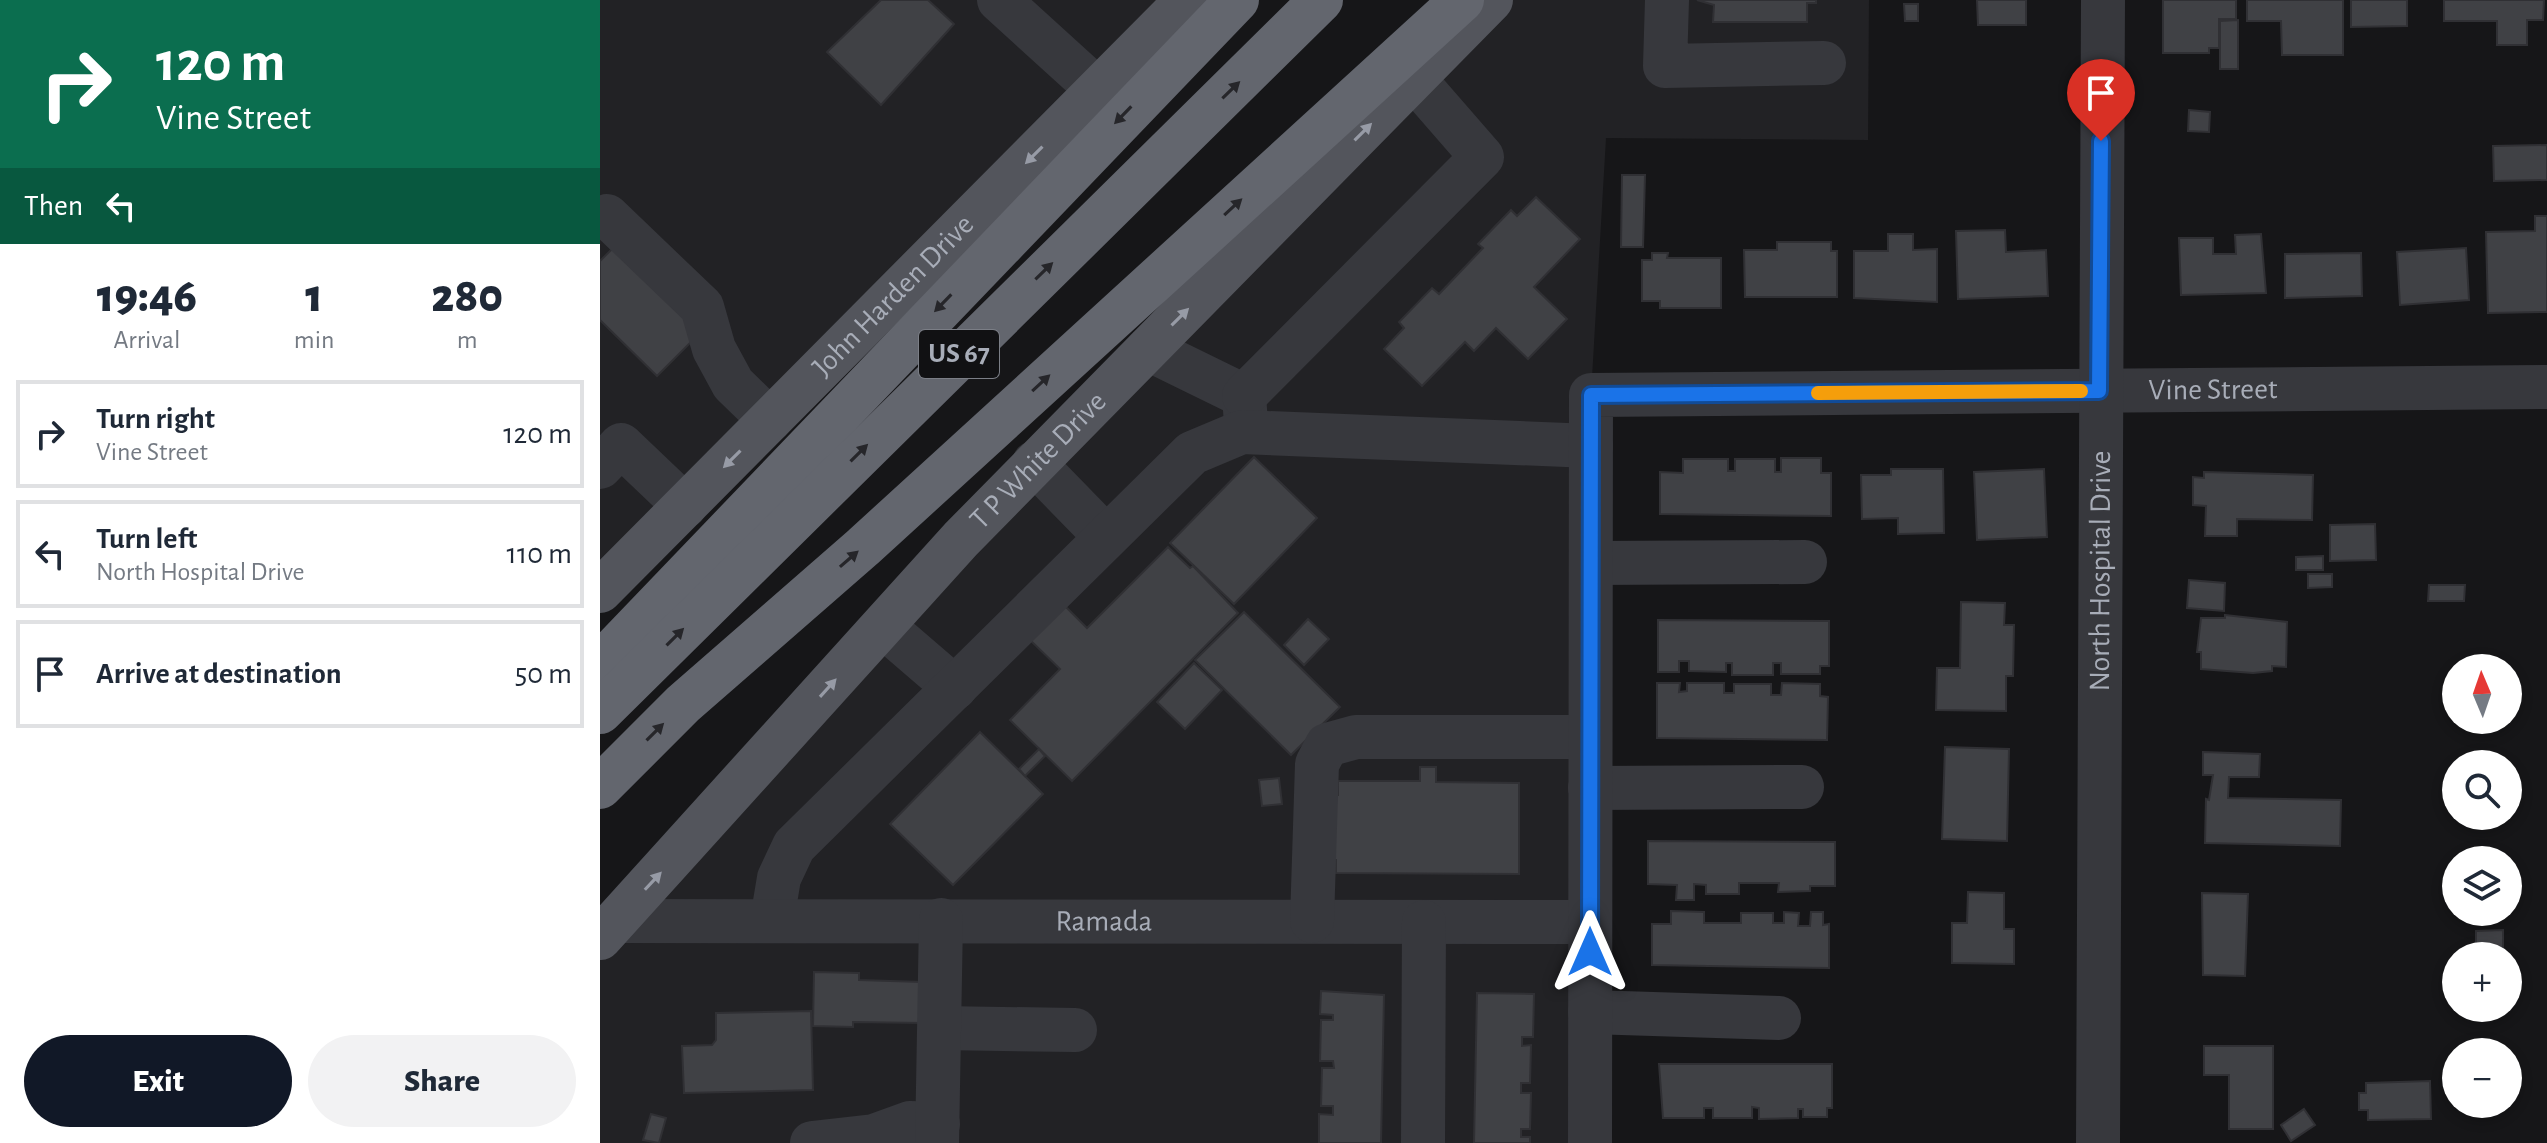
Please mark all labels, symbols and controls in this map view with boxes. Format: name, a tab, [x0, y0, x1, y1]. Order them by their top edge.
icon: right	[24, 32, 128, 136]
text: 120 m	[156, 35, 285, 91]
pin	[2067, 59, 2135, 141]
icon: arrive	[2079, 71, 2123, 115]
one-way arrow	[1221, 81, 1240, 100]
text: Vine Street	[156, 100, 311, 136]
one-way arrow	[1114, 105, 1133, 124]
one-way arrow	[1353, 123, 1372, 142]
one-way arrow	[1025, 145, 1043, 164]
icon: left	[99, 184, 143, 228]
text: Then	[24, 191, 83, 221]
one-way arrow	[1223, 199, 1242, 217]
street label: John Harden Drive	[807, 209, 979, 383]
one-way arrow	[1034, 262, 1053, 281]
text: 19:46	[97, 273, 197, 321]
text: 1	[305, 273, 323, 321]
text: 280	[431, 273, 503, 321]
one-way arrow	[935, 294, 953, 313]
one-way arrow	[1170, 308, 1189, 327]
text: Arrival	[114, 327, 180, 353]
text: min	[294, 327, 334, 353]
text: m	[457, 327, 478, 353]
road number: US 67	[919, 330, 999, 378]
street label: Vine Street	[2148, 374, 2278, 405]
one-way arrow	[1031, 375, 1050, 393]
street label: T P White Drive	[964, 386, 1112, 535]
text: Turn right	[96, 404, 215, 434]
icon: right	[28, 412, 72, 456]
text: 120 m	[503, 419, 572, 449]
text: Vine Street	[96, 439, 208, 465]
one-way arrow	[849, 445, 868, 463]
one-way arrow	[723, 449, 742, 468]
street label: North Hospital Drive	[2085, 451, 2116, 691]
text: Turn left	[96, 524, 197, 554]
icon: left	[28, 532, 72, 576]
text: 110 m	[507, 539, 572, 569]
one-way arrow	[840, 550, 859, 568]
text: North Hospital Drive	[96, 559, 305, 585]
one-way arrow	[665, 628, 684, 647]
icon: arrive	[28, 652, 72, 696]
north arrow	[2442, 654, 2522, 734]
map controls	[2442, 654, 2522, 1118]
text: Arrive at destination	[96, 659, 342, 689]
text: 50 m	[515, 659, 572, 689]
one-way arrow	[818, 679, 836, 698]
one-way arrow	[645, 723, 664, 742]
button: search	[2442, 750, 2522, 830]
button: layers	[2442, 846, 2522, 926]
one-way arrow	[643, 871, 661, 890]
street label: Ramada	[1056, 906, 1152, 937]
position arrow	[1548, 910, 1632, 994]
button: +	[2442, 942, 2522, 1022]
button: Exit	[24, 1035, 292, 1127]
button: Share	[308, 1035, 576, 1127]
button: −	[2442, 1038, 2522, 1118]

